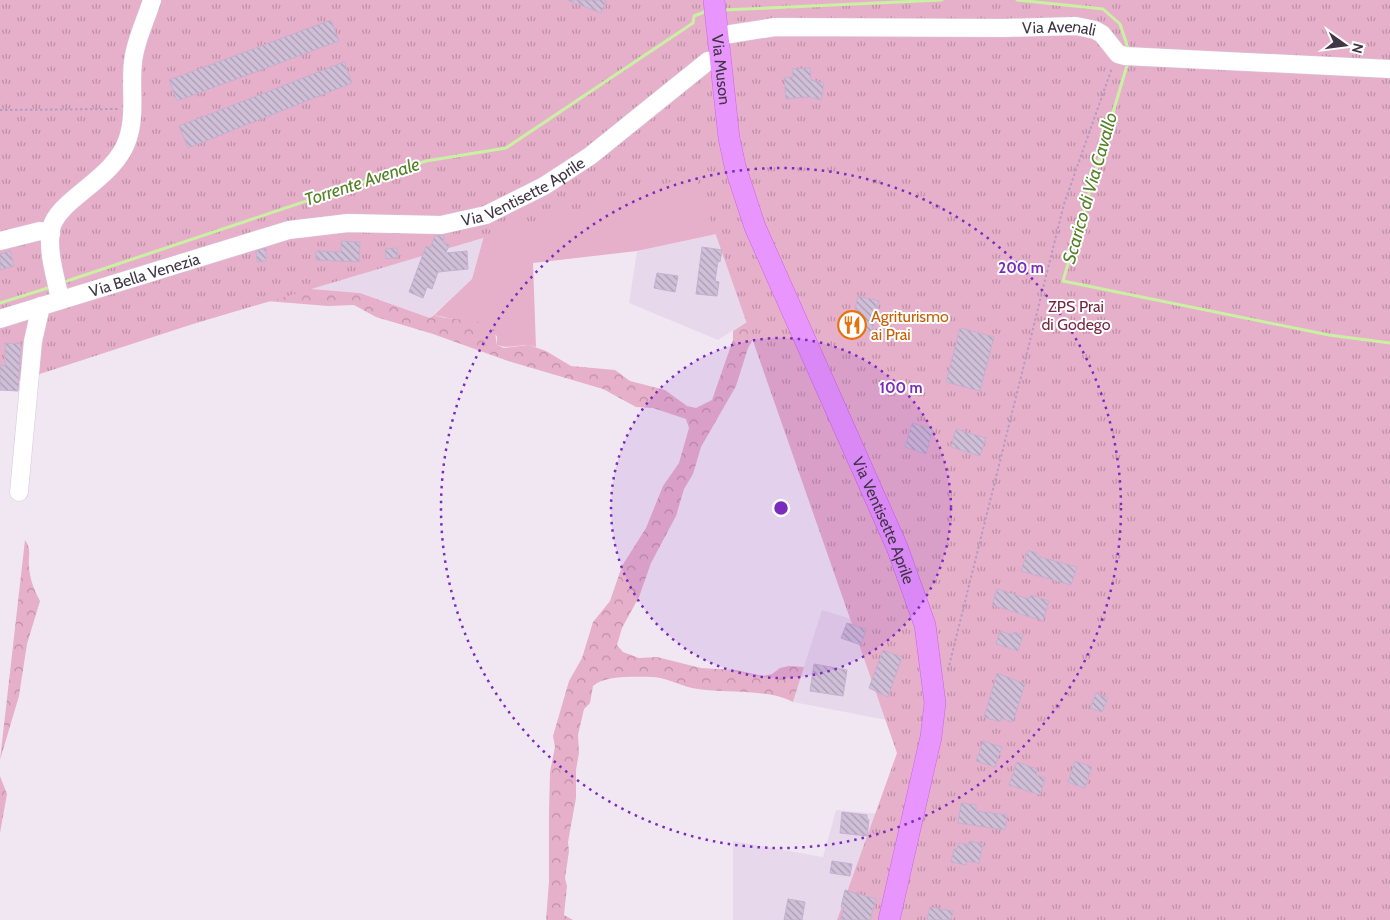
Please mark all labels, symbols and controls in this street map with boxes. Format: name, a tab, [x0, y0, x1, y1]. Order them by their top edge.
street label: Via Avenali	[1022, 16, 1098, 40]
north arrow	[1320, 20, 1370, 70]
street label: Via Muson	[708, 33, 734, 106]
text: N	[1348, 41, 1368, 55]
water label: Scarico di Via Cavallo	[1058, 110, 1122, 266]
water label: Torrente Avenale	[301, 153, 423, 211]
street label: Via Ventisette Aprile	[460, 153, 588, 230]
street label: Via Bella Venezia	[87, 249, 202, 301]
text: 200 m	[998, 259, 1044, 277]
park label: ZPS Prai di Godego	[1041, 297, 1111, 334]
place label: Agriturismo ai Prai	[871, 307, 949, 344]
restaurant icon: Agriturismo ai Prai	[837, 310, 867, 340]
text: 100 m	[879, 379, 923, 397]
street label: Via Ventisette Aprile	[848, 454, 918, 587]
centre of rings	[772, 499, 790, 517]

